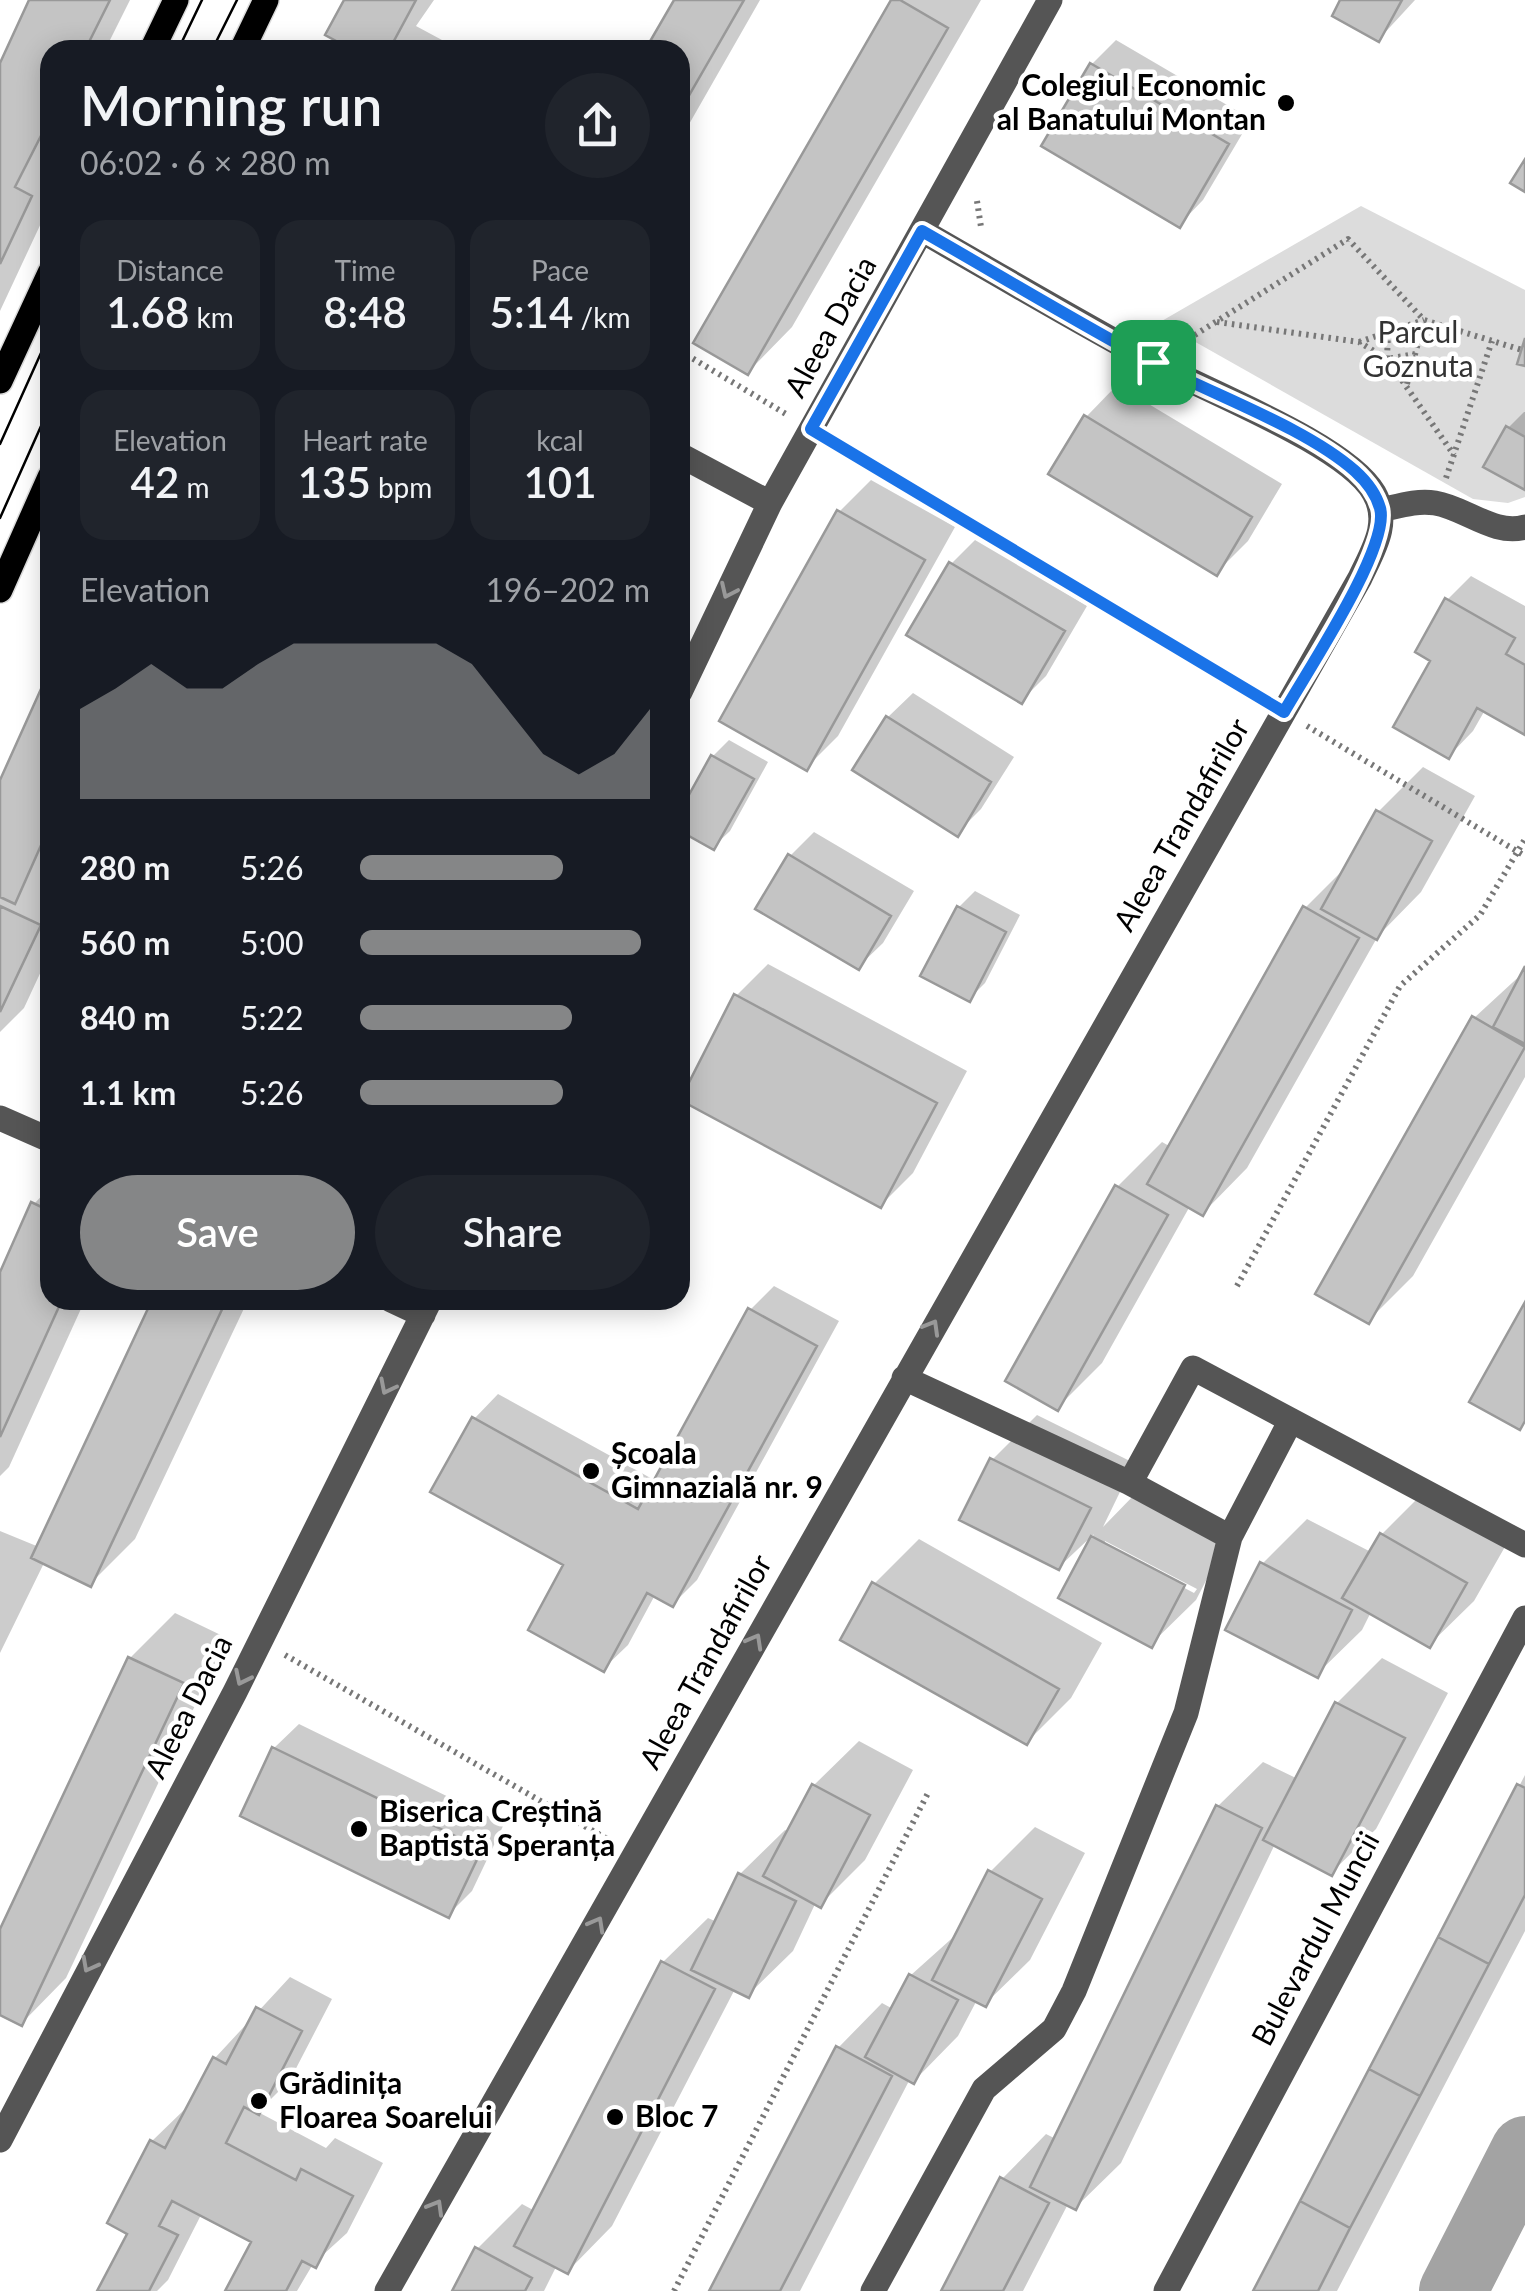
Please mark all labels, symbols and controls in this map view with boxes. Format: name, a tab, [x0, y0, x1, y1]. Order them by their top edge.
place label: Colegiul Economic al Banatului Montan	[997, 66, 1266, 136]
text: Morning run	[80, 72, 382, 138]
button: share	[545, 73, 650, 178]
marker: Colegiul Economic al Banatului Montan	[1275, 92, 1297, 114]
text: 06:02 · 6 × 280 m	[80, 143, 331, 182]
street label: Aleea Dacia	[776, 249, 883, 403]
text: Distance	[116, 253, 224, 287]
text: Time	[335, 253, 395, 287]
text: Pace	[531, 253, 589, 287]
text: 1.68	[106, 287, 189, 337]
text: 8:48	[323, 287, 407, 337]
text: 5:14	[490, 287, 573, 337]
text: km	[189, 300, 234, 334]
text: /km	[573, 300, 630, 334]
park label: Parcul Goznuta	[1362, 313, 1474, 383]
pin	[1111, 320, 1196, 405]
icon: arrive	[1126, 335, 1181, 390]
text: Elevation	[113, 423, 227, 457]
text: Heart rate	[302, 423, 428, 457]
text: kcal	[536, 423, 584, 457]
text: 42	[131, 457, 179, 507]
text: 135	[298, 457, 371, 507]
text: 101	[523, 457, 597, 507]
text: m	[179, 470, 209, 504]
text: bpm	[371, 470, 432, 504]
text: Elevation	[80, 570, 210, 609]
text: 196–202 m	[486, 570, 650, 609]
one-way arrow	[720, 581, 740, 599]
street label: Aleea Trandafirilor	[1105, 711, 1256, 937]
text: 280 m	[80, 848, 170, 887]
text: 5:26	[240, 848, 304, 887]
text: 560 m	[80, 923, 170, 962]
text: 5:00	[240, 923, 304, 962]
text: 840 m	[80, 998, 170, 1037]
text: 5:22	[240, 998, 304, 1037]
text: 1.1 km	[80, 1073, 176, 1112]
text: 5:26	[240, 1073, 304, 1112]
button: Save	[80, 1175, 355, 1290]
button: Share	[375, 1175, 650, 1290]
one-way arrow	[920, 1320, 940, 1338]
one-way arrow	[380, 1377, 399, 1395]
place label: Școala Gimnazială nr. 9	[611, 1434, 823, 1504]
marker: Școala Gimnazială nr. 9	[580, 1460, 602, 1482]
street label: Aleea Trandafirilor	[631, 1548, 778, 1774]
street label: Aleea Dacia	[136, 1629, 239, 1783]
one-way arrow	[743, 1633, 763, 1651]
one-way arrow	[234, 1668, 254, 1686]
place label: Biserica Creștină Baptistă Speranța	[379, 1792, 615, 1862]
marker: Biserica Creștină Baptistă Speranța	[348, 1818, 370, 1840]
street label: Bulevardul Muncii	[1243, 1825, 1386, 2051]
one-way arrow	[584, 1917, 604, 1935]
one-way arrow	[82, 1955, 102, 1973]
place label: Grădinița Floarea Soarelui	[279, 2064, 493, 2134]
marker: Grădinița Floarea Soarelui	[248, 2090, 270, 2112]
place label: Bloc 7	[635, 2097, 718, 2133]
marker: Bloc 7	[604, 2106, 626, 2128]
one-way arrow	[423, 2199, 443, 2217]

